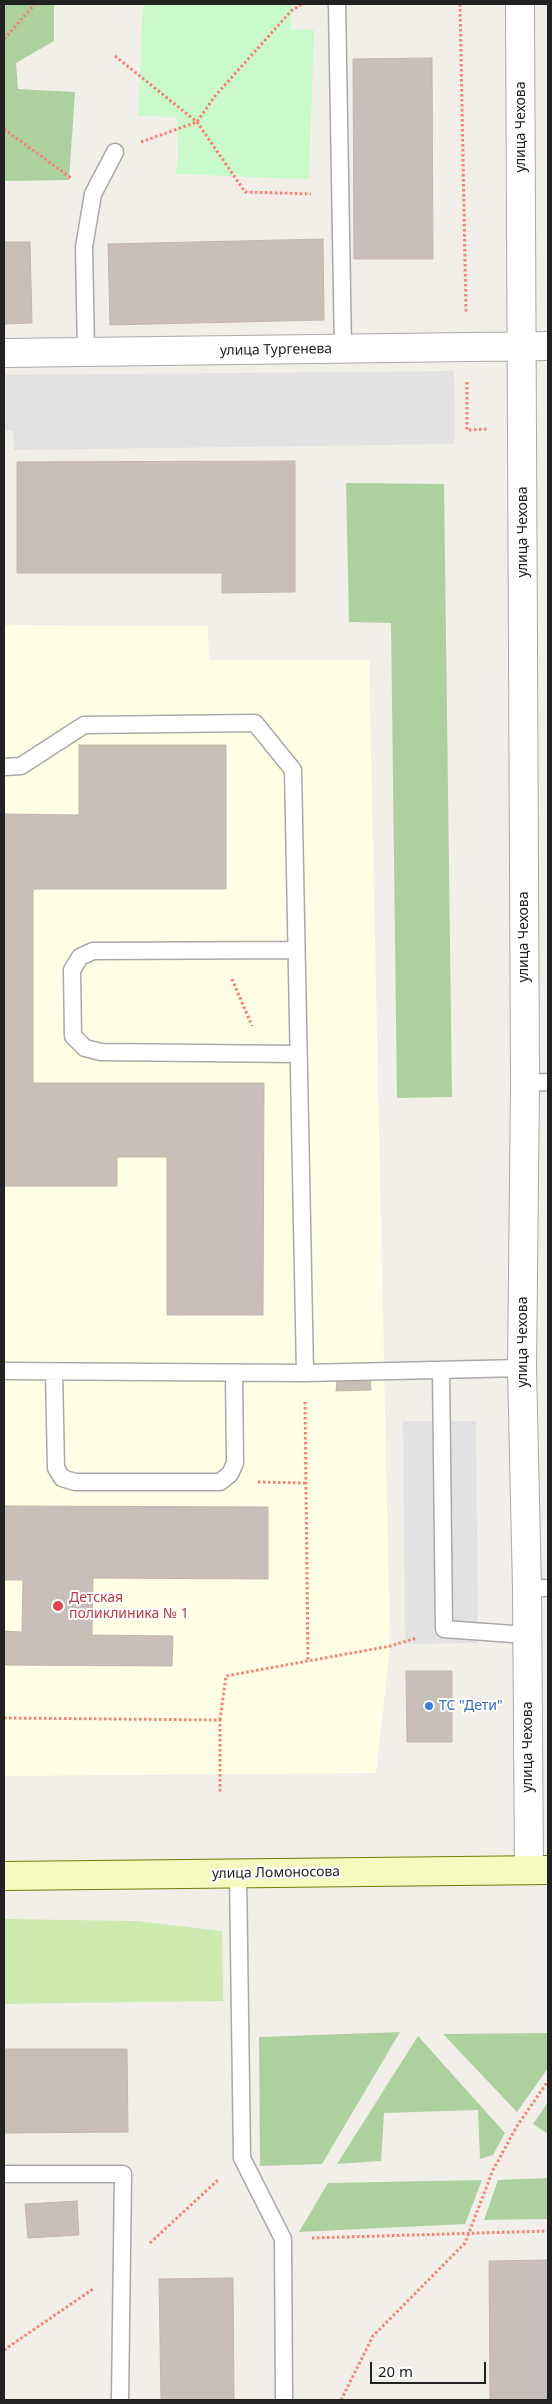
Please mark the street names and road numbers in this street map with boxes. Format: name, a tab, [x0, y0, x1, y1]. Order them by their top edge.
street label: улица Чехова	[513, 81, 529, 173]
street label: улица Тургенева	[220, 341, 332, 359]
street label: улица Чехова	[515, 486, 531, 578]
street label: улица Чехова	[516, 891, 532, 983]
street label: улица Чехова	[515, 1296, 531, 1388]
street label: улица Чехова	[520, 1701, 536, 1793]
street label: улица Ломоносова	[212, 1863, 340, 1883]

